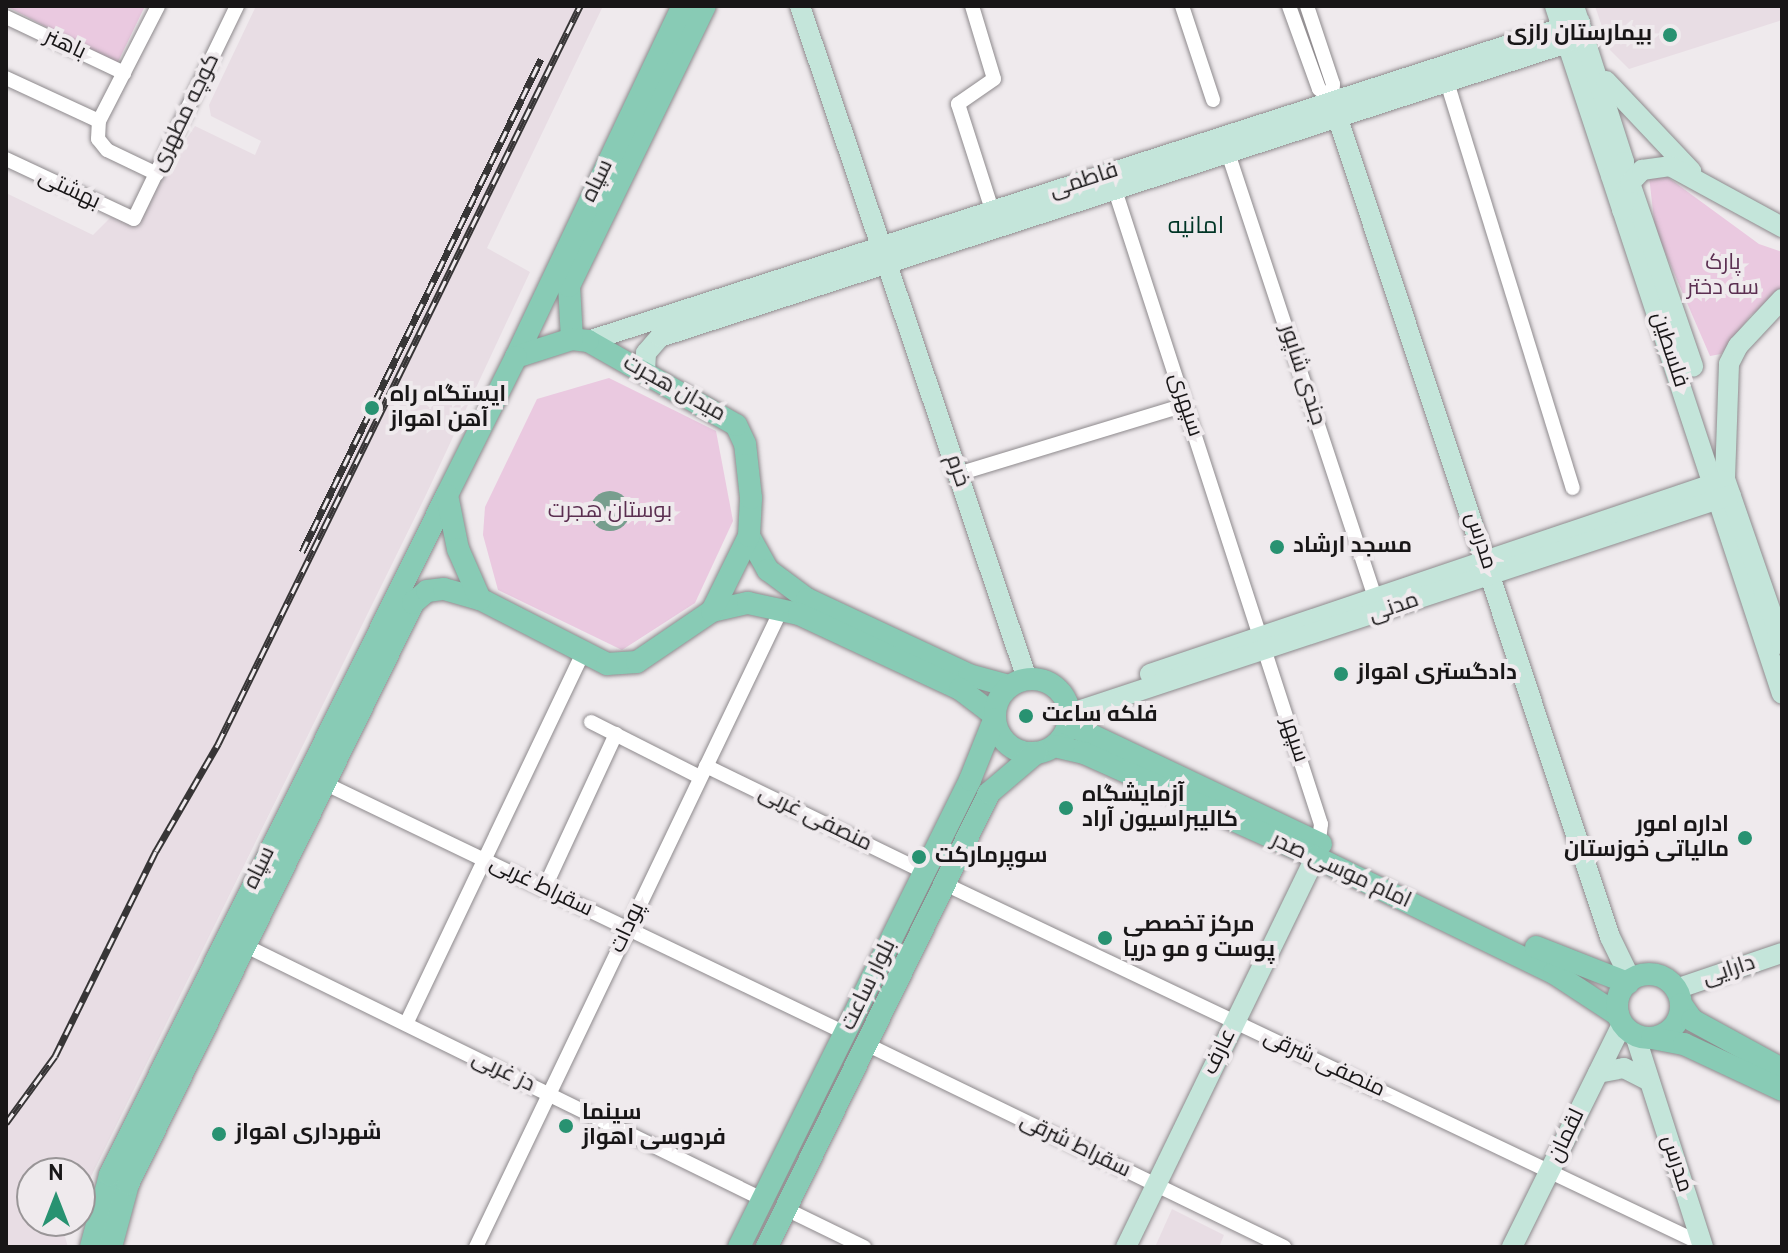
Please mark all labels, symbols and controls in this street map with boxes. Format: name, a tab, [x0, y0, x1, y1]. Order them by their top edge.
place label: بیمارستان رازی	[1507, 22, 1652, 48]
street label: باهنر	[40, 24, 90, 66]
marker: بیمارستان رازی	[1659, 24, 1681, 46]
street label: کوچه مطهری	[146, 50, 226, 176]
street label: سپاه	[576, 155, 620, 207]
street label: فاطمی	[1046, 158, 1122, 204]
street label: بهشتی	[34, 164, 104, 216]
district label: امانیه	[1168, 214, 1224, 242]
park label: پارک سه دختر	[1687, 250, 1759, 302]
street label: فلسطین	[1644, 309, 1694, 391]
street label: جندی شاپور	[1273, 321, 1331, 429]
street label: میدان هجرت	[618, 350, 730, 428]
street label: سپهری	[1162, 370, 1208, 440]
place label: ایستگاه راه آهن اهواز	[390, 382, 506, 434]
marker: ایستگاه راه آهن اهواز	[361, 397, 383, 419]
street label: خرم	[939, 451, 975, 491]
park label: بوستان هجرت	[548, 499, 672, 525]
street label: مدرس	[1458, 509, 1502, 573]
place label: مسجد ارشاد	[1293, 534, 1412, 560]
marker: مسجد ارشاد	[1268, 538, 1286, 556]
street label: مدنی	[1365, 587, 1423, 629]
place label: دادگستری اهواز	[1357, 661, 1517, 687]
marker: دادگستری اهواز	[1332, 665, 1350, 683]
place label: فلکه ساعت	[1042, 703, 1158, 729]
marker: فلکه ساعت	[1017, 707, 1035, 725]
street label: سپهر	[1274, 714, 1314, 766]
street label: منصفی غربی	[754, 780, 876, 858]
place label: آزمایشگاه کالیبراسیون آراد	[1082, 782, 1238, 834]
marker: آزمایشگاه کالیبراسیون آراد	[1057, 799, 1075, 817]
place label: اداره امور مالیاتی خوزستان	[1564, 812, 1729, 864]
street label: امام موسی صدر	[1267, 827, 1415, 915]
marker: اداره امور مالیاتی خوزستان	[1736, 829, 1754, 847]
street label: سپاه	[238, 842, 282, 894]
place label: سوپرمارکت	[935, 844, 1048, 870]
marker: سوپرمارکت	[910, 848, 928, 866]
street label: سقراط غربی	[485, 851, 597, 923]
street label: پودات	[605, 899, 651, 957]
place label: مرکز تخصصی پوست و مو دریا	[1123, 912, 1275, 964]
marker: مرکز تخصصی پوست و مو دریا	[1094, 927, 1116, 949]
street label: بلوار ساعت	[836, 935, 902, 1035]
street label: دارایی	[1699, 950, 1759, 992]
street label: منصفی شرقی	[1259, 1024, 1389, 1104]
street label: عارف	[1198, 1025, 1242, 1079]
street label: دز غربی	[467, 1046, 539, 1098]
place label: سینما فردوسی اهواز	[582, 1100, 726, 1152]
street label: لقمان	[1543, 1105, 1591, 1167]
street label: سقراط شرقی	[1015, 1108, 1135, 1184]
marker: سینما فردوسی اهواز	[557, 1117, 575, 1135]
place label: شهرداری اهواز	[235, 1121, 382, 1147]
marker: شهرداری اهواز	[210, 1125, 228, 1143]
street label: مدرس	[1654, 1132, 1698, 1196]
north arrow	[16, 1157, 96, 1237]
text: N	[48, 1161, 64, 1188]

